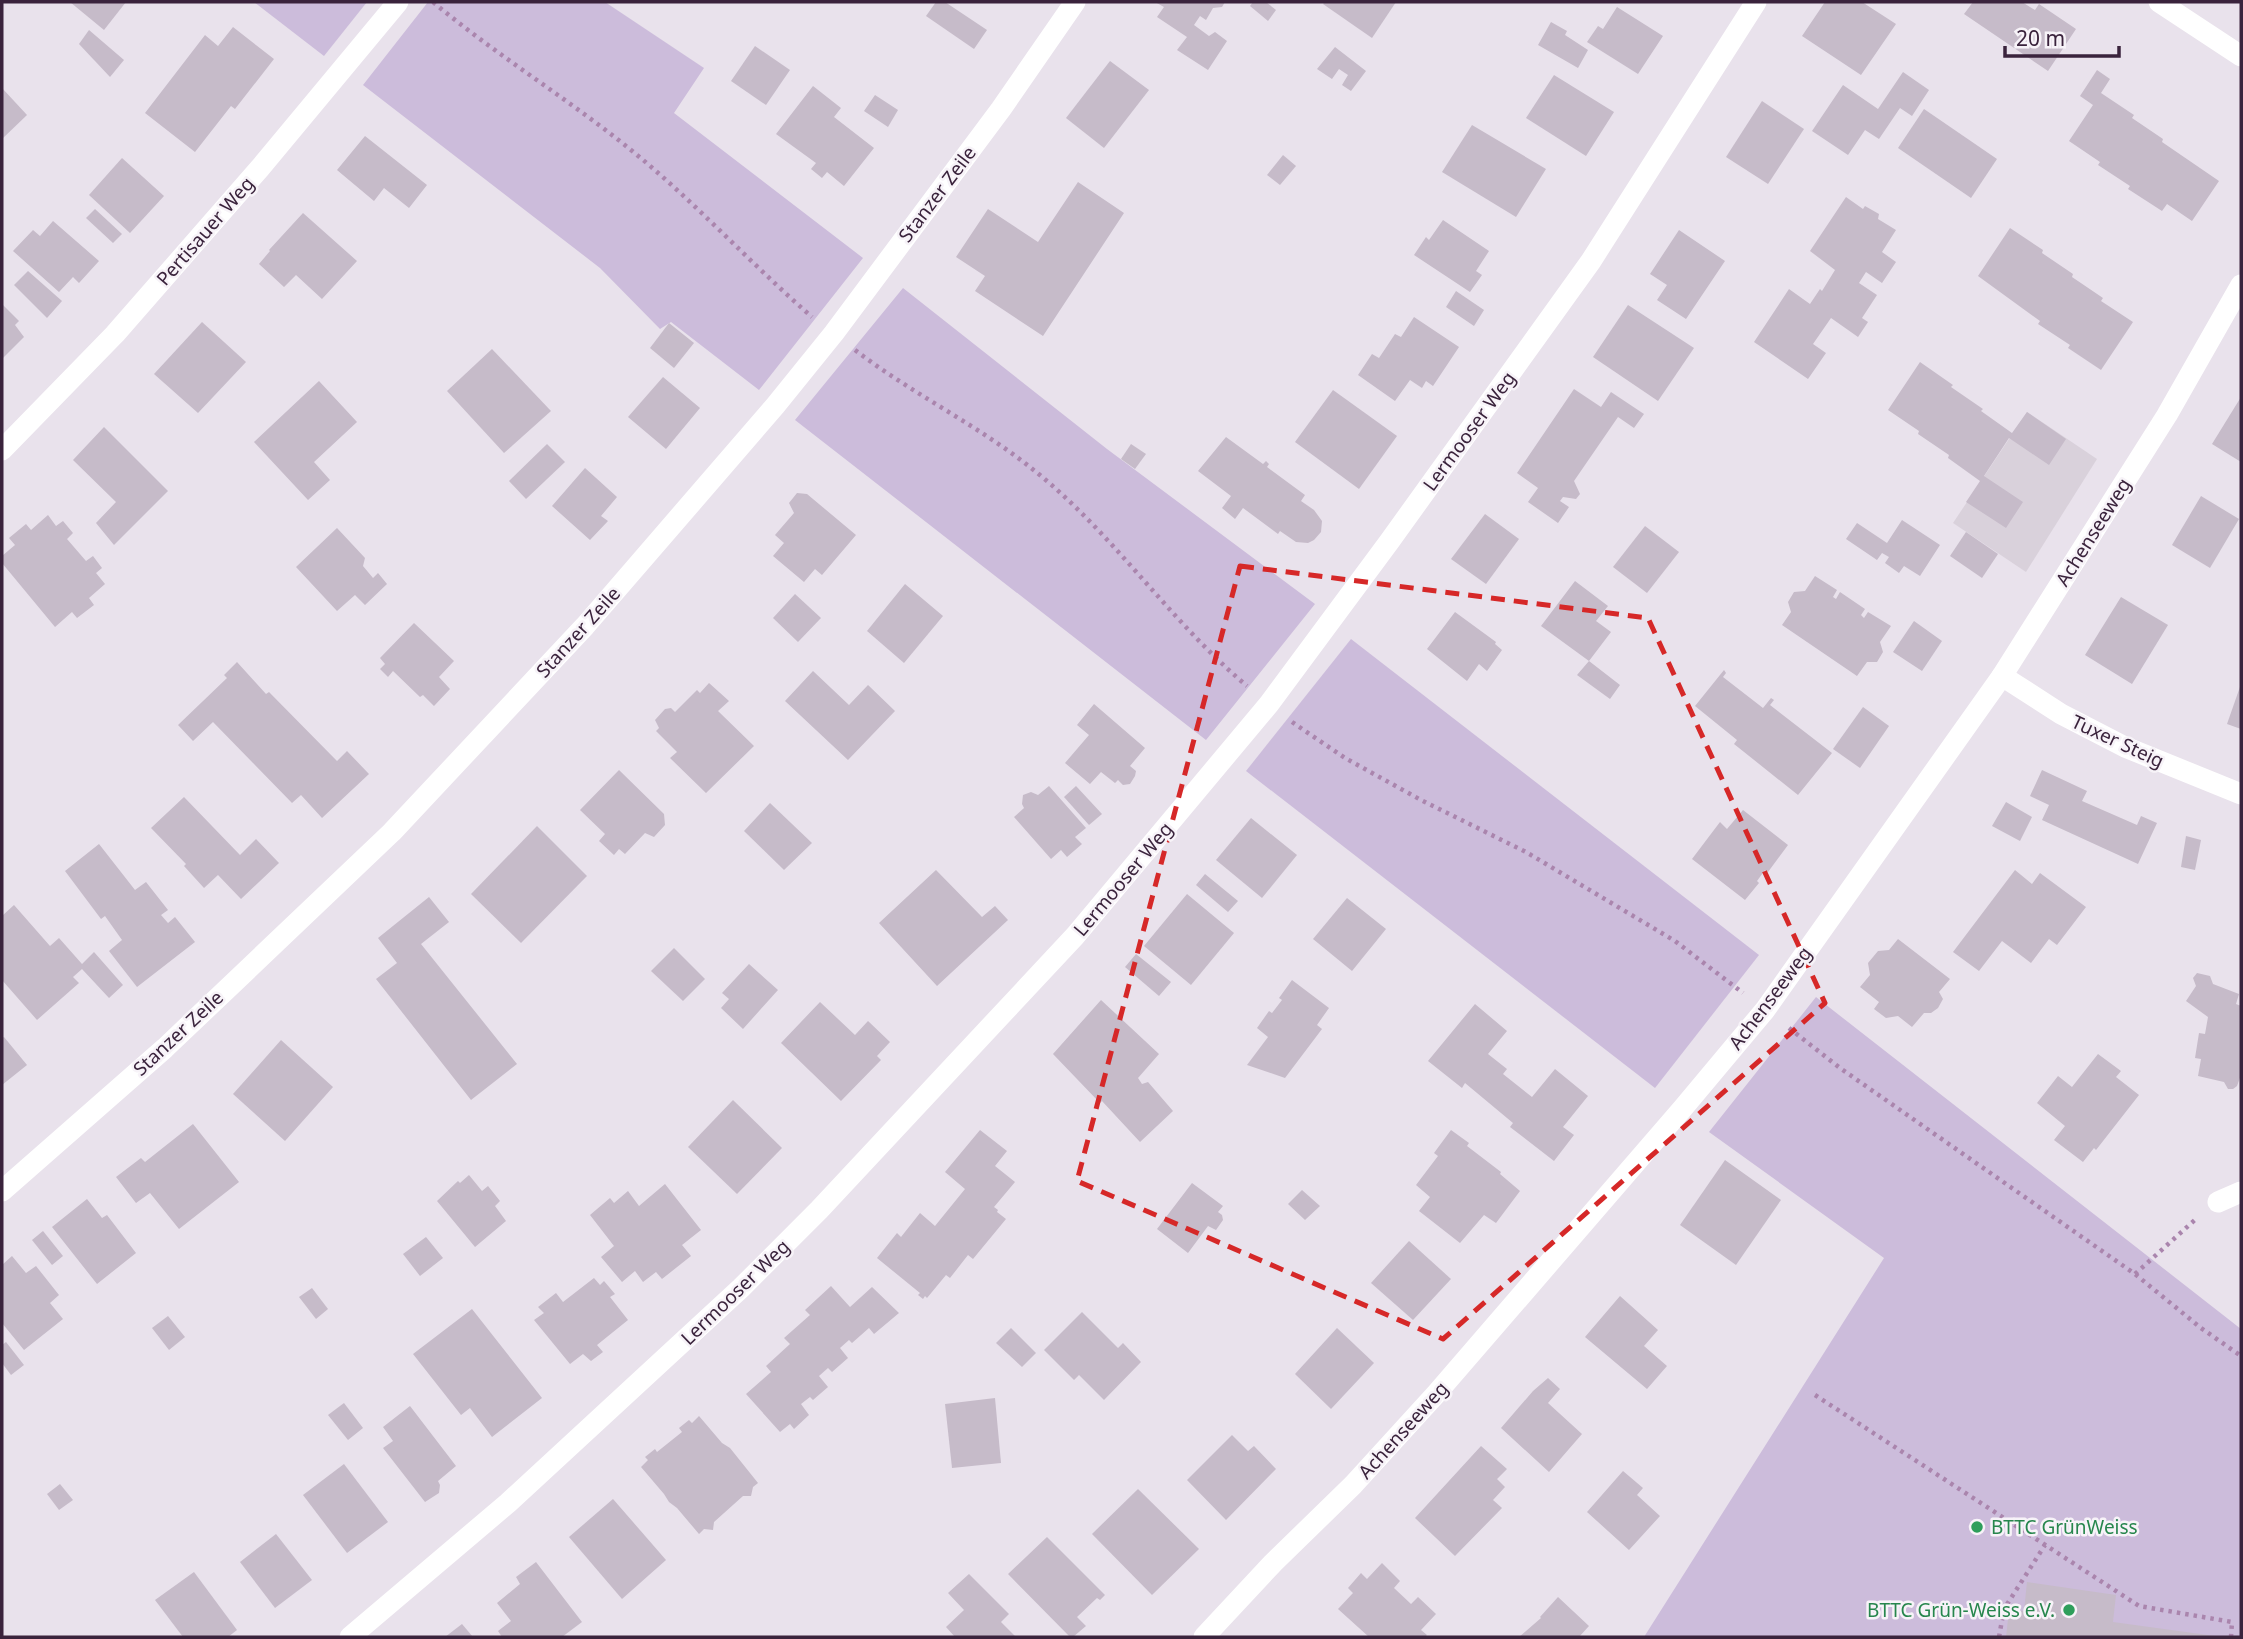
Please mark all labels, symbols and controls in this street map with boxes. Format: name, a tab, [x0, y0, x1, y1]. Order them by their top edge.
scale bar	[2005, 14, 2119, 58]
text: 20 m	[2016, 24, 2065, 52]
street label: Stanzer Zeile	[892, 141, 982, 247]
street label: Pertisauer Weg	[150, 171, 260, 291]
street label: Lermooser Weg	[1417, 366, 1521, 496]
street label: Achenseeweg	[2049, 473, 2137, 591]
street label: Stanzer Zeile	[530, 581, 626, 683]
street label: Tuxer Steig	[2068, 708, 2168, 774]
street label: Lermooser Weg	[1068, 816, 1178, 942]
street label: Achenseeweg	[1723, 941, 1817, 1055]
street label: Stanzer Zeile	[127, 985, 229, 1081]
street label: Lermooser Weg	[675, 1233, 795, 1351]
street label: Achenseeweg	[1352, 1376, 1454, 1484]
place label: BTTC GrünWeiss	[1991, 1514, 2138, 1540]
marker: BTTC GrünWeiss	[1969, 1519, 1985, 1535]
place label: BTTC Grün-Weiss e.V.	[1867, 1597, 2055, 1623]
marker: BTTC Grün-Weiss e.V.	[2061, 1602, 2077, 1618]

